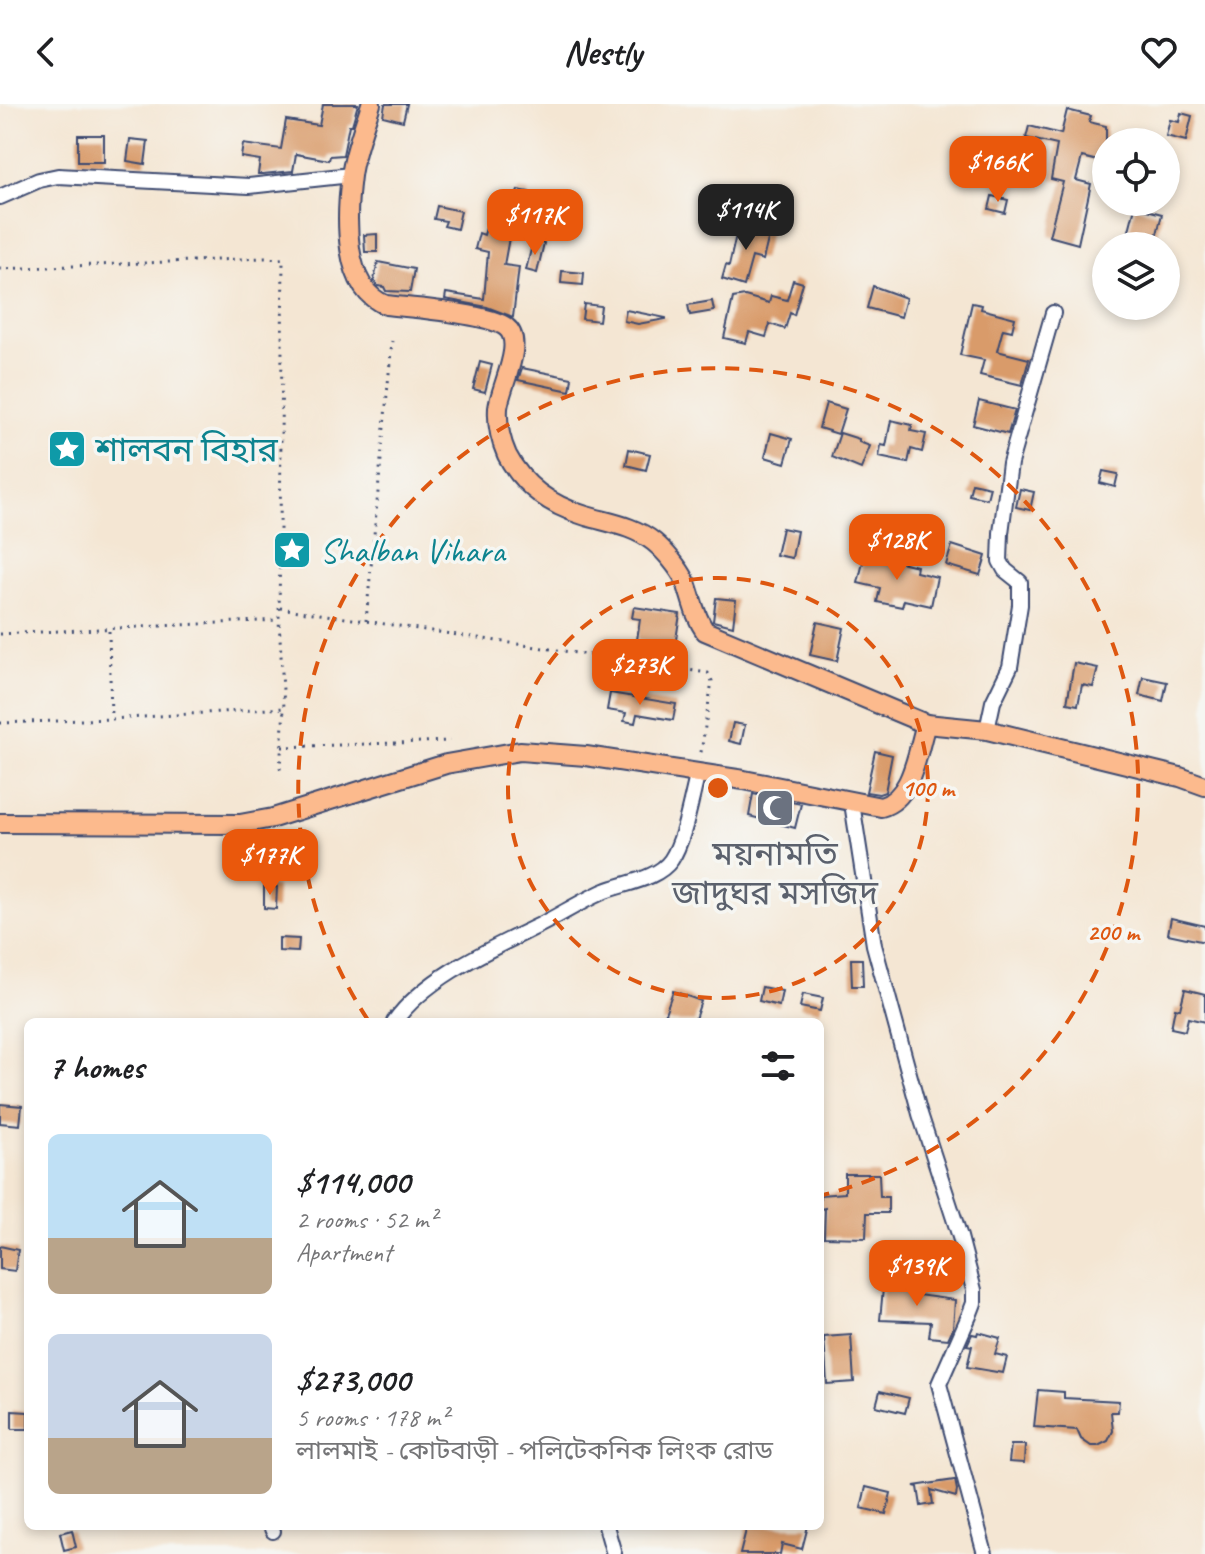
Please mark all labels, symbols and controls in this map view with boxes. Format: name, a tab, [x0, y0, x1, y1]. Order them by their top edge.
text: Nestly	[564, 29, 641, 75]
icon: back	[24, 30, 68, 74]
icon: heart	[1137, 30, 1181, 74]
map controls	[1092, 128, 1180, 320]
button: locate	[1092, 128, 1180, 216]
pin: $166K	[942, 136, 1054, 204]
text: $166K	[967, 145, 1029, 178]
pin: $114K	[690, 184, 802, 252]
pin: $117K	[479, 189, 591, 257]
text: $114K	[716, 193, 776, 226]
text: $117K	[505, 198, 565, 231]
button: layers	[1092, 232, 1180, 320]
place icon: শালবন বিহার	[46, 428, 88, 470]
place label: শালবন বিহার	[94, 428, 279, 471]
pin: $128K	[841, 514, 953, 582]
text: $128K	[867, 523, 927, 556]
place icon: Shalban Vihara	[271, 529, 313, 571]
place label: Shalban Vihara	[320, 529, 507, 572]
pin: $273K	[584, 639, 696, 707]
text: $273K	[610, 648, 670, 681]
text: 100 m	[902, 773, 956, 803]
centre of rings	[704, 774, 732, 802]
mosque icon: ময়নামতি জাদুঘর মসজিদ	[754, 787, 796, 829]
pin: $177K	[214, 829, 326, 897]
place label: ময়নামতি জাদুঘর মসজিদ	[671, 832, 879, 914]
text: $177K	[240, 838, 300, 871]
text: 200 m	[1087, 917, 1141, 947]
icon: filters	[756, 1044, 800, 1088]
text: 7 homes	[48, 1045, 144, 1088]
text: $114,000	[296, 1160, 410, 1203]
icon: home	[112, 1166, 208, 1262]
text: 2 rooms · 52 m²	[296, 1203, 437, 1236]
text: Apartment	[296, 1236, 392, 1269]
pin: $139K	[861, 1240, 973, 1308]
text: $139K	[887, 1249, 947, 1282]
text: $273,000	[296, 1358, 410, 1401]
icon: home	[112, 1366, 208, 1462]
text: 5 rooms · 178 m²	[296, 1401, 448, 1434]
text: লালমাই - কোটবাড়ী - পলিটেকনিক লিংক রোড	[296, 1434, 773, 1467]

